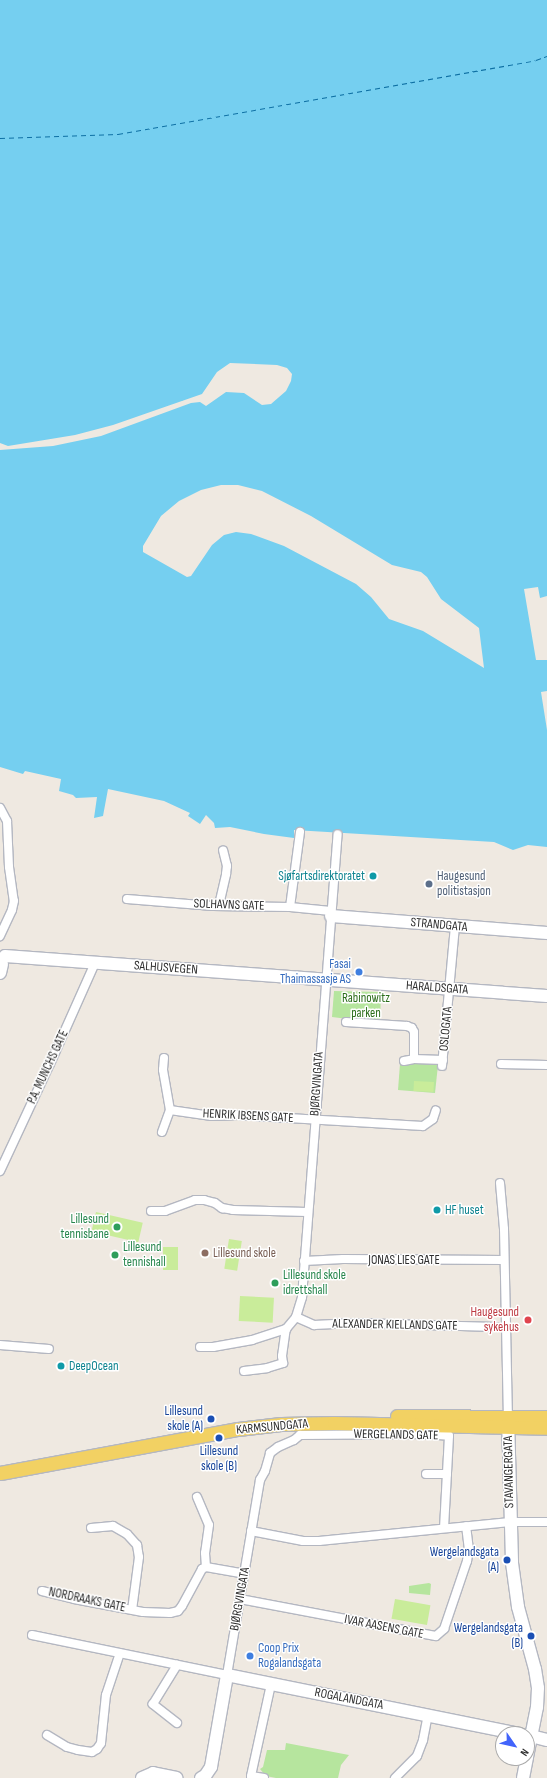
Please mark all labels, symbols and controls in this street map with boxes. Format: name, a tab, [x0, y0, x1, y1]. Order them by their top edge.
place label: Sjøfartsdirektoratet	[278, 868, 365, 884]
place label: Haugesund politistasjon	[437, 869, 491, 900]
marker: Sjøfartsdirektoratet	[368, 871, 378, 881]
marker: Haugesund politistasjon	[424, 879, 434, 889]
street label: SOLHAVNS GATE	[193, 896, 265, 914]
street label: STRANDGATA	[410, 915, 468, 935]
place label: Fasai Thaimassasje AS	[280, 957, 351, 988]
street label: SALHUSVEGEN	[133, 958, 199, 978]
marker: Fasai Thaimassasje AS	[354, 967, 364, 977]
street label: HARALDSGATA	[405, 978, 469, 998]
park label: Rabinowitz parken	[342, 991, 390, 1022]
street label: OSLOGATA	[436, 1006, 456, 1052]
street label: P.A. MUNCHS GATE	[24, 1027, 72, 1107]
street label: BJØRGVINGATA	[307, 1051, 327, 1117]
street label: HENRIK IBSENS GATE	[202, 1106, 294, 1126]
place label: HF huset	[445, 1202, 484, 1218]
marker: HF huset	[432, 1205, 442, 1215]
place label: Lillesund tennisbane	[61, 1212, 109, 1243]
marker: Lillesund tennisbane	[112, 1222, 122, 1232]
place label: Lillesund tennishall	[123, 1240, 166, 1271]
place label: Lillesund skole	[213, 1245, 276, 1261]
marker: Lillesund skole	[200, 1248, 210, 1258]
marker: Lillesund tennishall	[110, 1250, 120, 1260]
street label: JONAS LIES GATE	[368, 1252, 440, 1268]
place label: Lillesund skole idrettshall	[283, 1268, 346, 1299]
marker: Lillesund skole idrettshall	[270, 1278, 280, 1288]
place label: Haugesund sykehus	[471, 1305, 519, 1336]
marker: Haugesund sykehus	[522, 1314, 534, 1326]
street label: ALEXANDER KIELLANDS GATE	[332, 1316, 458, 1334]
place label: DeepOcean	[69, 1358, 119, 1374]
marker: DeepOcean	[56, 1361, 66, 1371]
place label: Lillesund skole (A)	[165, 1404, 203, 1435]
marker: Lillesund skole (A)	[206, 1414, 216, 1424]
street label: KARMSUNDGATA	[235, 1416, 309, 1438]
street label: WERGELANDS GATE	[353, 1426, 439, 1444]
marker: Lillesund skole (B)	[214, 1433, 224, 1443]
street label: STAVANGERGATA	[501, 1436, 517, 1508]
place label: Lillesund skole (B)	[200, 1444, 238, 1475]
place label: Wergelandsgata (A)	[430, 1545, 499, 1576]
marker: Wergelandsgata (A)	[502, 1555, 512, 1565]
street label: BJØRGVINGATA	[227, 1566, 253, 1632]
street label: NORDRAAKS GATE	[47, 1584, 127, 1616]
street label: IVAR AASENS GATE	[343, 1612, 425, 1642]
place label: Wergelandsgata (B)	[454, 1621, 523, 1652]
marker: Wergelandsgata (B)	[526, 1631, 536, 1641]
place label: Coop Prix Rogalandsgata	[258, 1641, 321, 1672]
marker: Coop Prix Rogalandsgata	[245, 1651, 255, 1661]
street label: ROGALANDGATA	[313, 1685, 385, 1713]
north arrow	[495, 1726, 535, 1766]
text: N	[518, 1746, 532, 1759]

